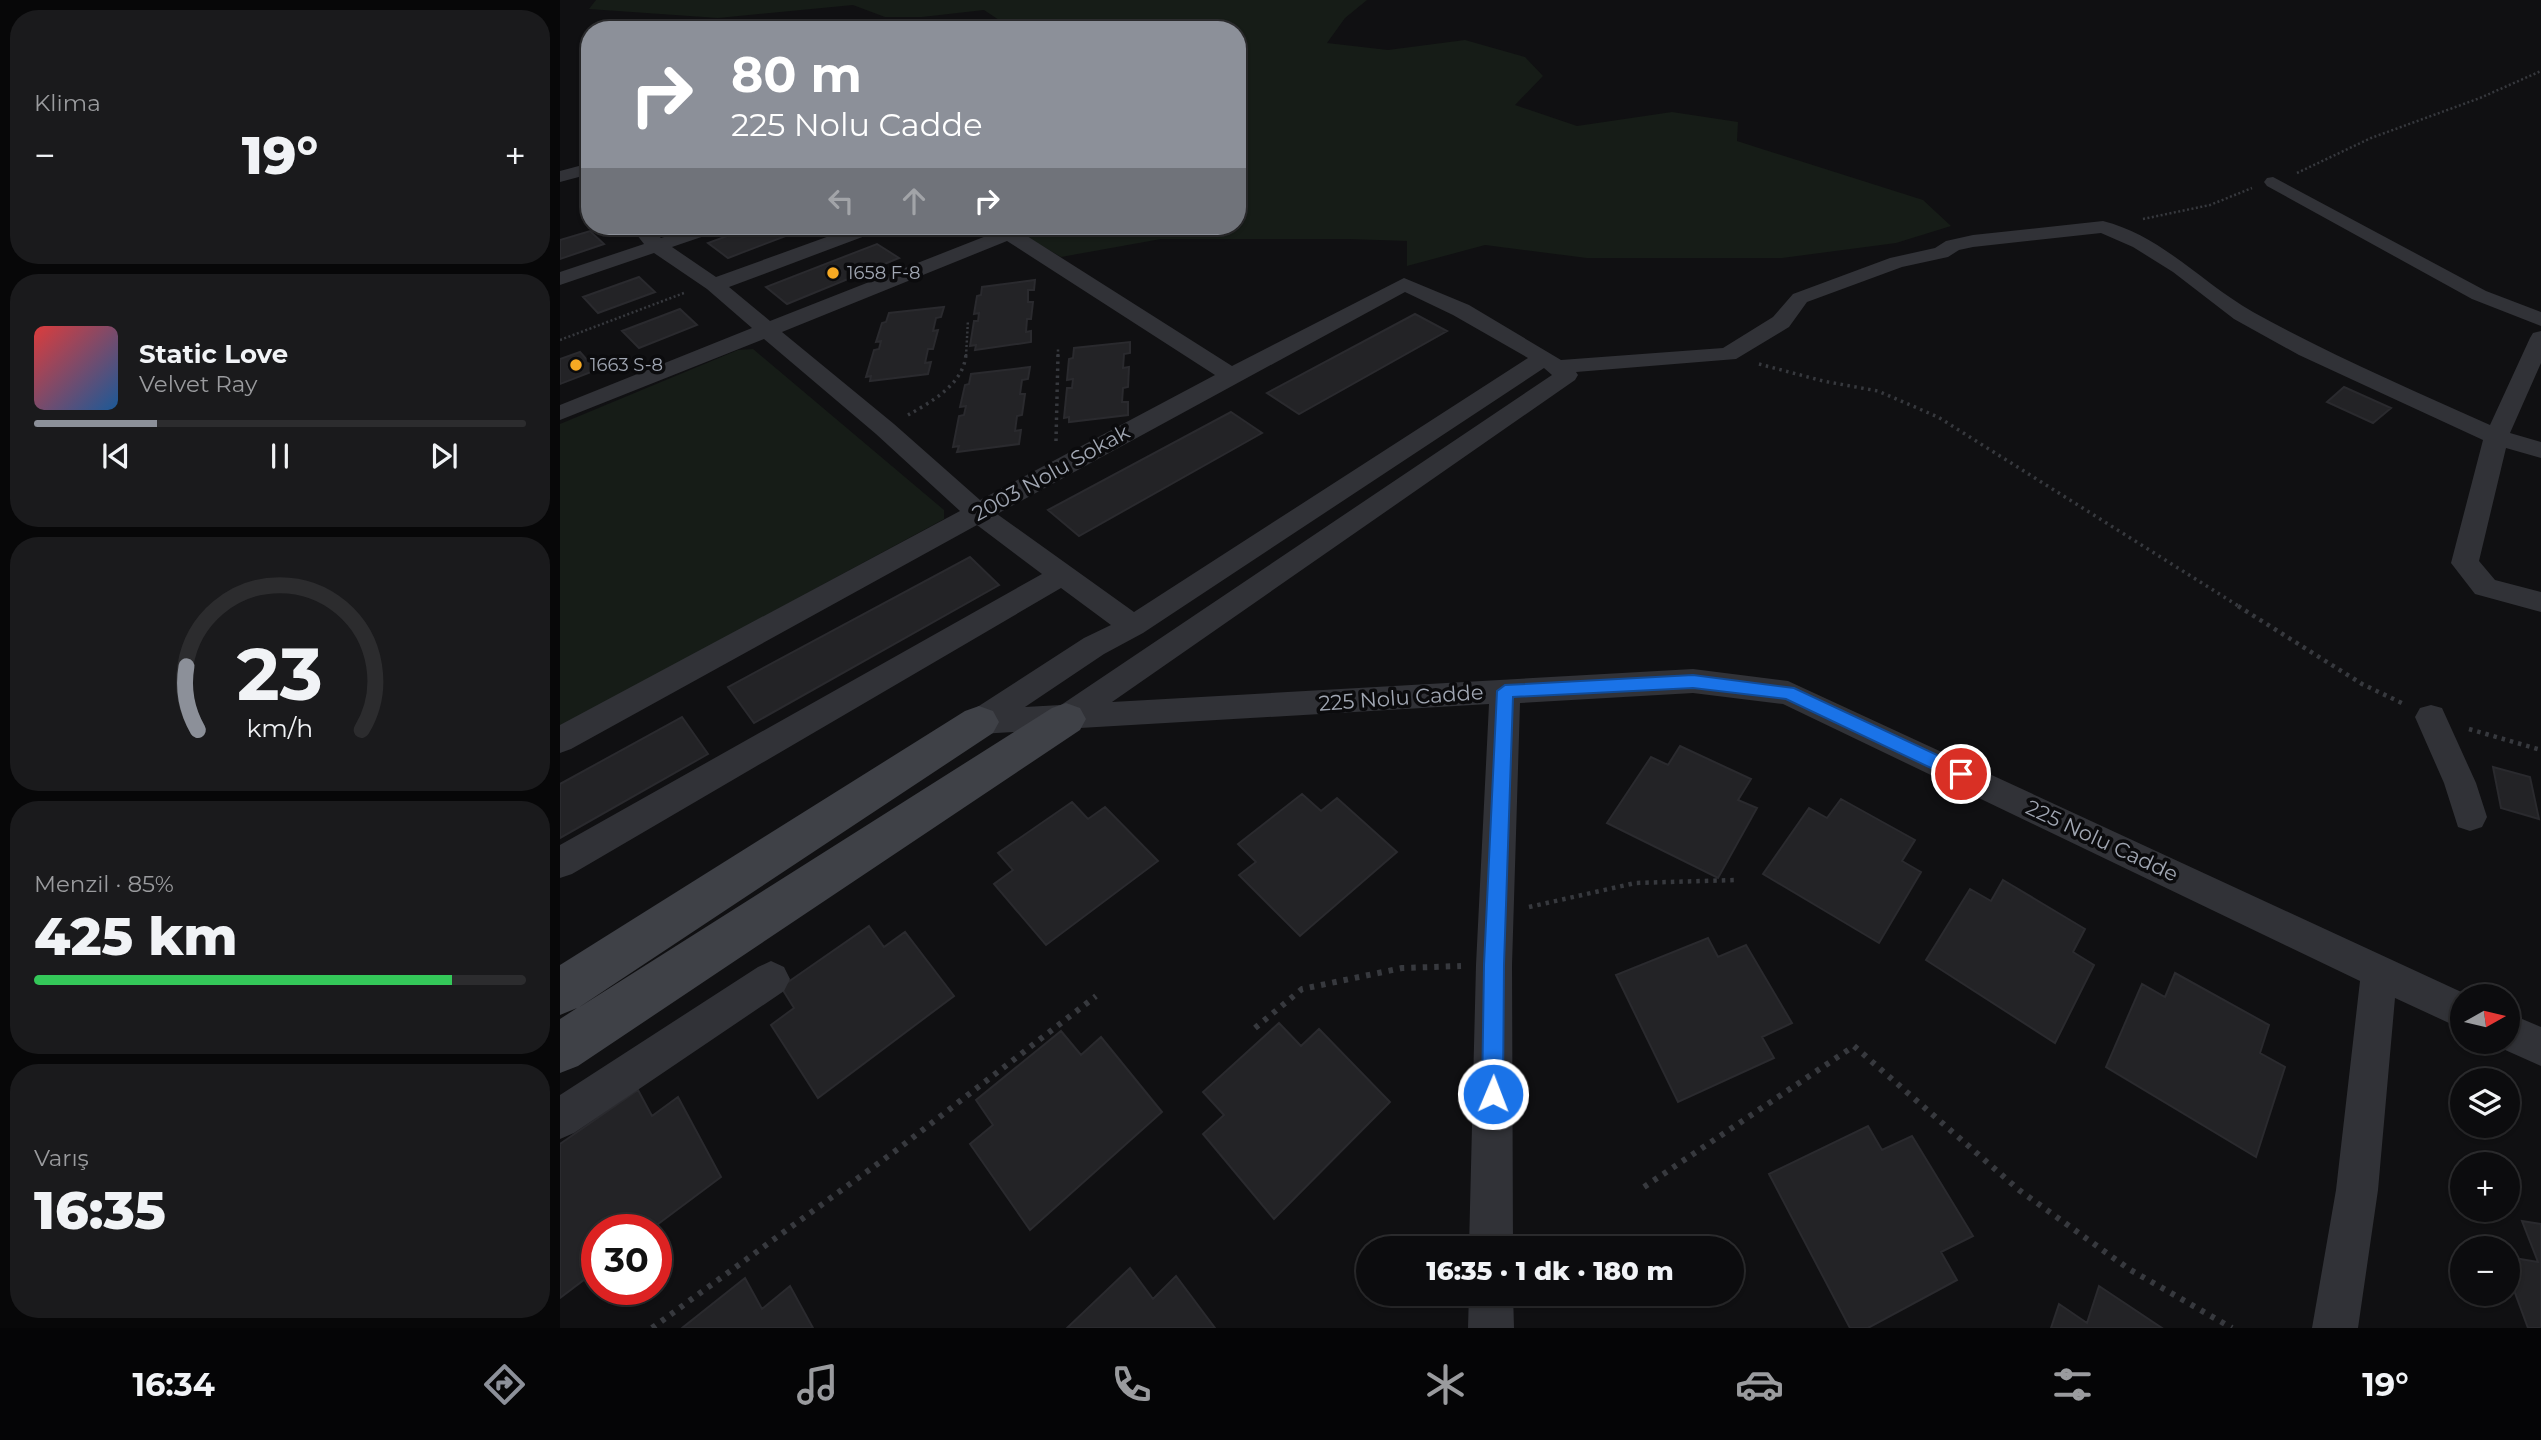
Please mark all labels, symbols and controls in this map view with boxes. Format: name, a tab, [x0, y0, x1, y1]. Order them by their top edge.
text: 80 m	[731, 45, 862, 104]
icon: right	[616, 49, 707, 140]
text: Klima	[34, 89, 101, 117]
text: 225 Nolu Cadde	[731, 105, 982, 144]
text: 19°	[242, 124, 318, 187]
text: −	[34, 132, 56, 179]
text: +	[504, 132, 526, 179]
icon: left	[822, 182, 860, 220]
icon: ahead	[895, 182, 933, 220]
icon: right	[968, 182, 1006, 220]
place label: 1658 F-8	[847, 262, 921, 284]
marker: 1658 F-8	[825, 265, 841, 281]
text: Static Love	[139, 338, 288, 370]
place label: 1663 S-8	[590, 354, 663, 376]
marker: 1663 S-8	[568, 357, 584, 373]
text: Velvet Ray	[139, 370, 257, 398]
street label: 2003 Nolu Sokak	[968, 419, 1134, 526]
icon: previous	[97, 437, 135, 475]
icon: pause	[261, 437, 299, 475]
icon: next	[425, 437, 463, 475]
text: 23	[237, 630, 323, 718]
street label: 225 Nolu Cadde	[1318, 679, 1484, 716]
text: km/h	[247, 713, 313, 743]
pin	[1931, 744, 1991, 804]
icon: arrive	[1942, 755, 1980, 793]
street label: 225 Nolu Cadde	[2022, 794, 2182, 887]
text: Menzil · 85%	[34, 870, 174, 898]
text: 425 km	[34, 905, 238, 968]
north arrow	[2450, 984, 2520, 1054]
map controls	[2450, 984, 2520, 1306]
position arrow	[1456, 1057, 1530, 1131]
button: layers	[2450, 1068, 2520, 1138]
text: Varış	[34, 1144, 89, 1172]
button: +	[2450, 1152, 2520, 1222]
text: 16:35	[34, 1179, 166, 1242]
speed limit sign: 30	[581, 1214, 672, 1305]
button: −	[2450, 1236, 2520, 1306]
text: 16:35 · 1 dk · 180 m	[1426, 1255, 1674, 1287]
icon: directions	[480, 1360, 529, 1409]
icon: music	[793, 1360, 842, 1409]
icon: phone	[1107, 1360, 1156, 1409]
icon: climate	[1421, 1360, 1470, 1409]
icon: car	[1735, 1360, 1784, 1409]
icon: filters	[2048, 1360, 2097, 1409]
text: 16:34	[132, 1365, 215, 1404]
text: 19°	[2362, 1365, 2409, 1404]

